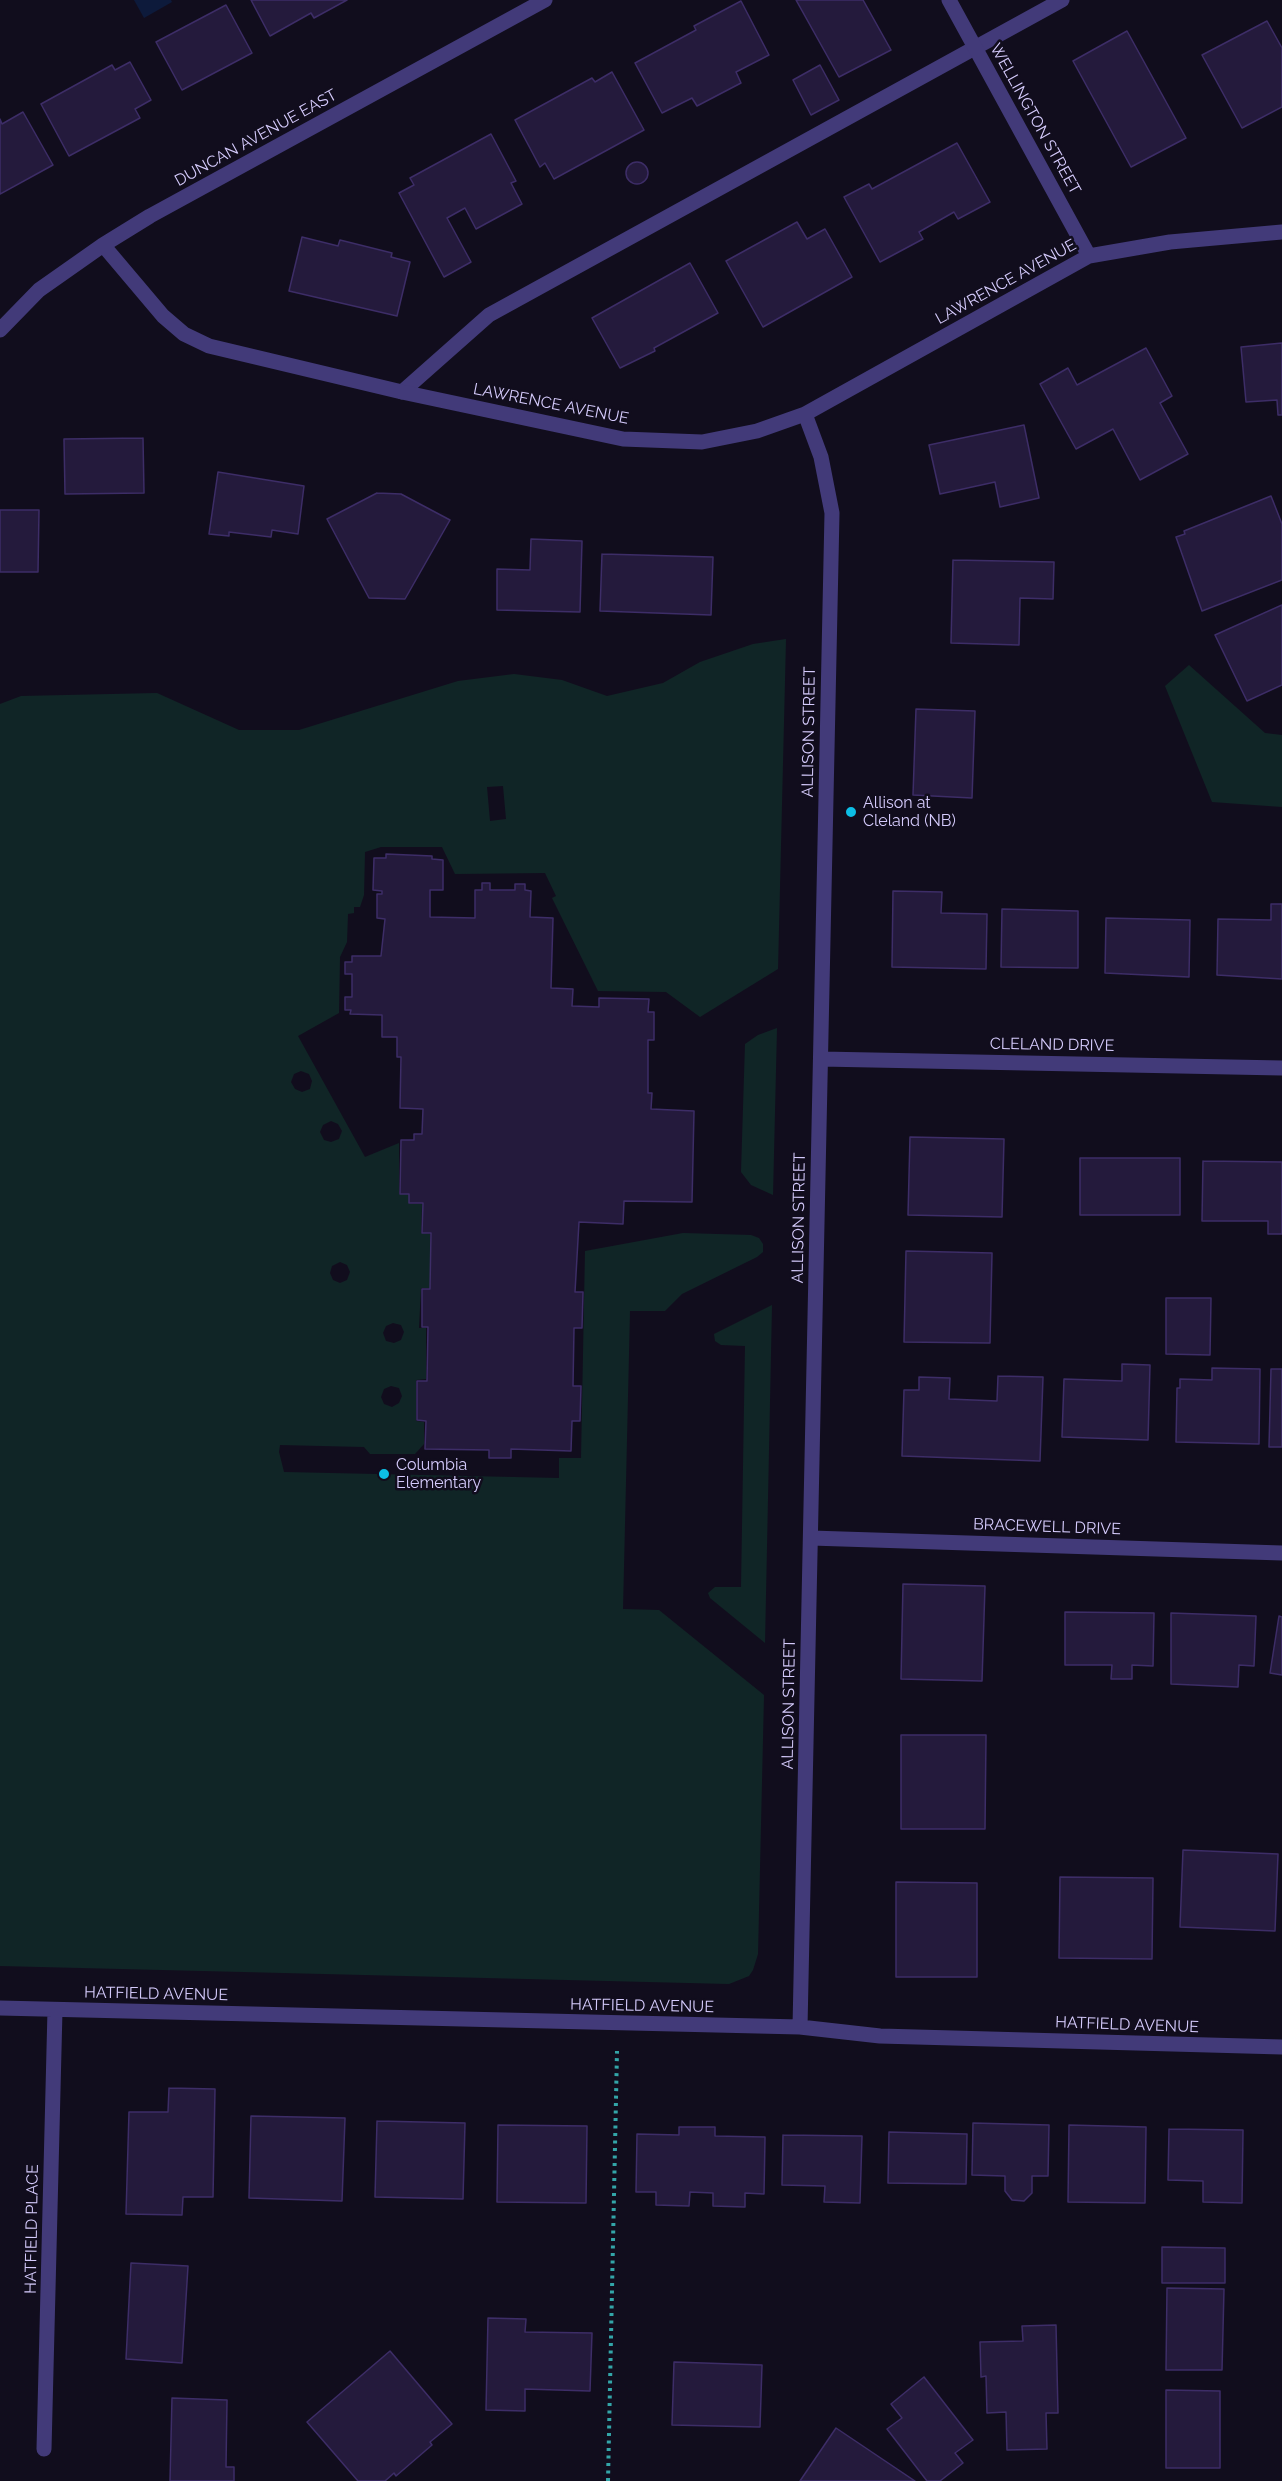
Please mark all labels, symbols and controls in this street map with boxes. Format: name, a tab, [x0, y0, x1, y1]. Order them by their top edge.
street label: WELLINGTON STREET	[985, 40, 1085, 198]
street label: DUNCAN AVENUE EAST	[172, 85, 340, 191]
street label: LAWRENCE AVENUE	[932, 235, 1080, 329]
street label: LAWRENCE AVENUE	[472, 380, 630, 428]
street label: ALLISON STREET	[798, 666, 820, 798]
place label: Allison at Cleland (NB)	[863, 793, 956, 831]
marker: Allison at Cleland (NB)	[844, 805, 858, 819]
street label: CLELAND DRIVE	[990, 1034, 1114, 1056]
street label: ALLISON STREET	[788, 1152, 810, 1284]
place label: Columbia Elementary	[396, 1455, 481, 1493]
marker: Columbia Elementary	[377, 1467, 391, 1481]
street label: BRACEWELL DRIVE	[973, 1515, 1121, 1539]
street label: ALLISON STREET	[778, 1638, 800, 1770]
street label: HATFIELD AVENUE	[84, 1983, 228, 2005]
street label: HATFIELD AVENUE	[570, 1995, 714, 2017]
street label: HATFIELD AVENUE	[1055, 2013, 1199, 2037]
street label: HATFIELD PLACE	[21, 2164, 43, 2294]

